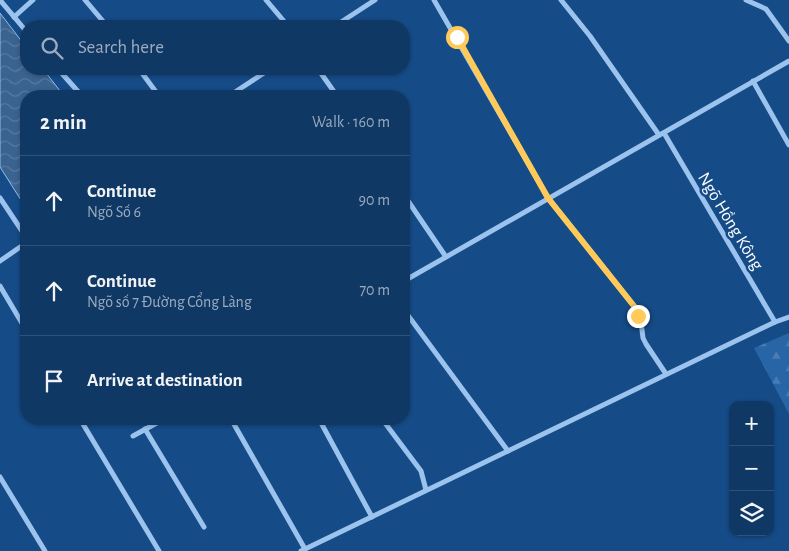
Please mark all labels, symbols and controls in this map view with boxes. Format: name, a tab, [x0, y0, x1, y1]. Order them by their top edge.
search box	[20, 20, 410, 75]
route start	[446, 26, 469, 49]
icon: search	[38, 34, 66, 62]
text: Search here	[78, 38, 164, 57]
text: 2 min	[40, 112, 87, 133]
text: Walk · 160 m	[312, 114, 390, 130]
street label: Ngõ Hồng Kông	[694, 169, 767, 274]
text: Continue	[87, 182, 156, 201]
icon: ahead	[40, 187, 68, 215]
text: 90 m	[359, 192, 390, 208]
text: Ngõ Số 6	[87, 204, 141, 220]
text: Continue	[87, 272, 156, 291]
icon: ahead	[40, 277, 68, 305]
text: 70 m	[359, 282, 390, 298]
text: Ngõ số 7 Đường Cổng Làng	[87, 294, 252, 310]
route end	[627, 305, 650, 328]
icon: arrive	[40, 367, 68, 395]
text: Arrive at destination	[87, 371, 243, 390]
map controls	[729, 401, 774, 536]
button: +	[729, 401, 774, 446]
button: −	[729, 446, 774, 491]
button: layers	[729, 491, 774, 536]

